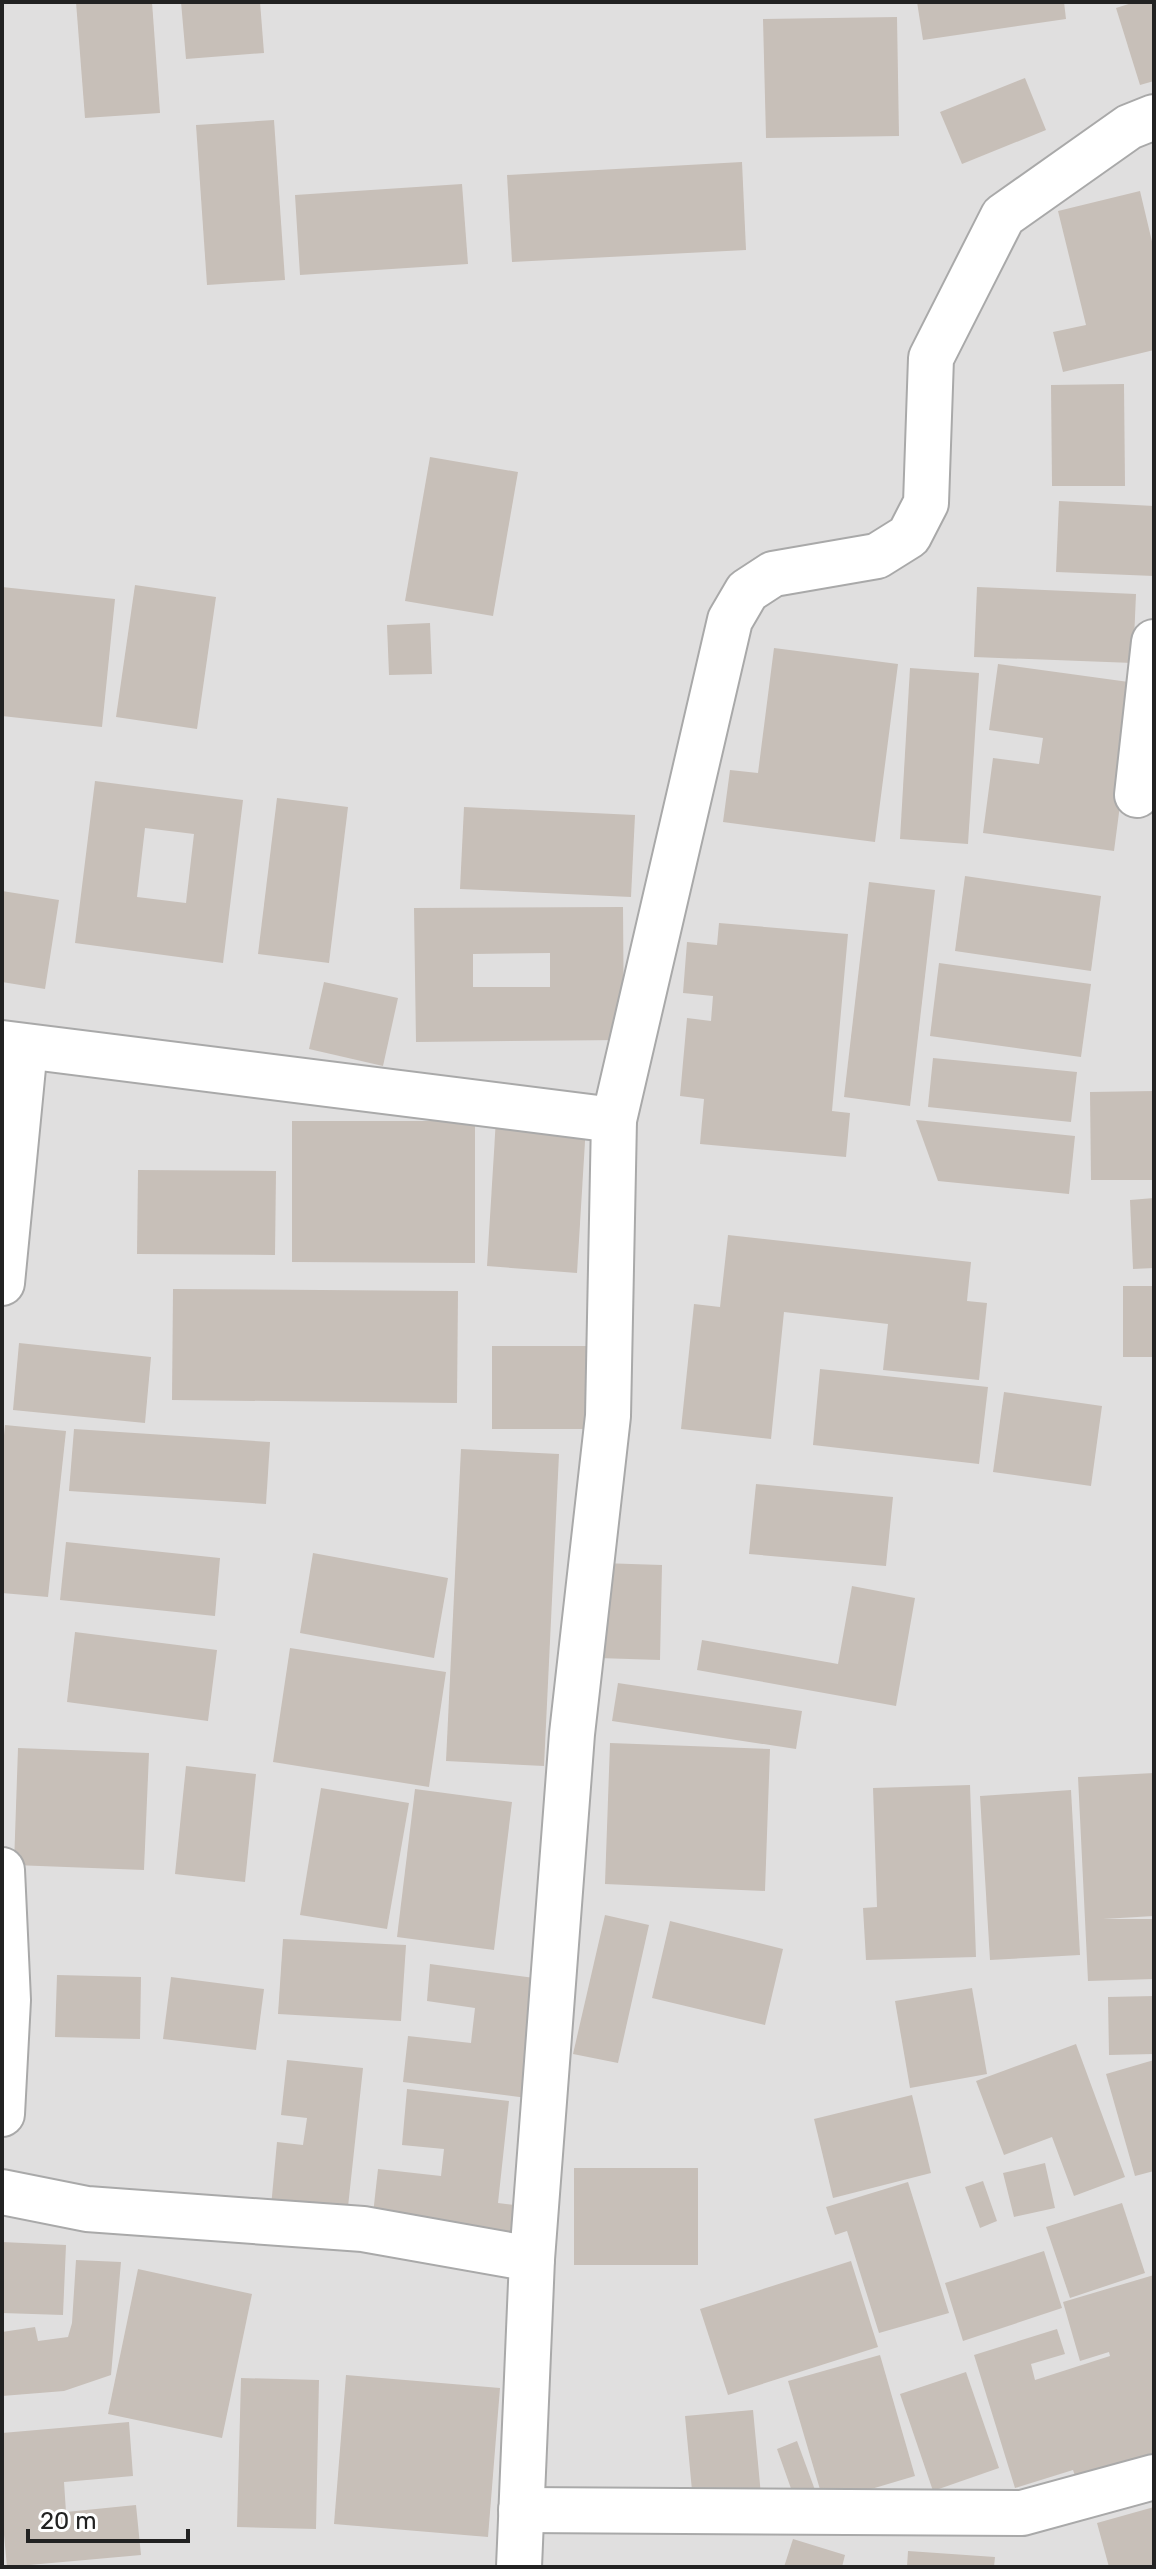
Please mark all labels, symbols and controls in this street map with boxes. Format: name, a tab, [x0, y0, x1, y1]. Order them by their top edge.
scale bar	[28, 2493, 188, 2543]
text: 20 m	[40, 2507, 97, 2535]

